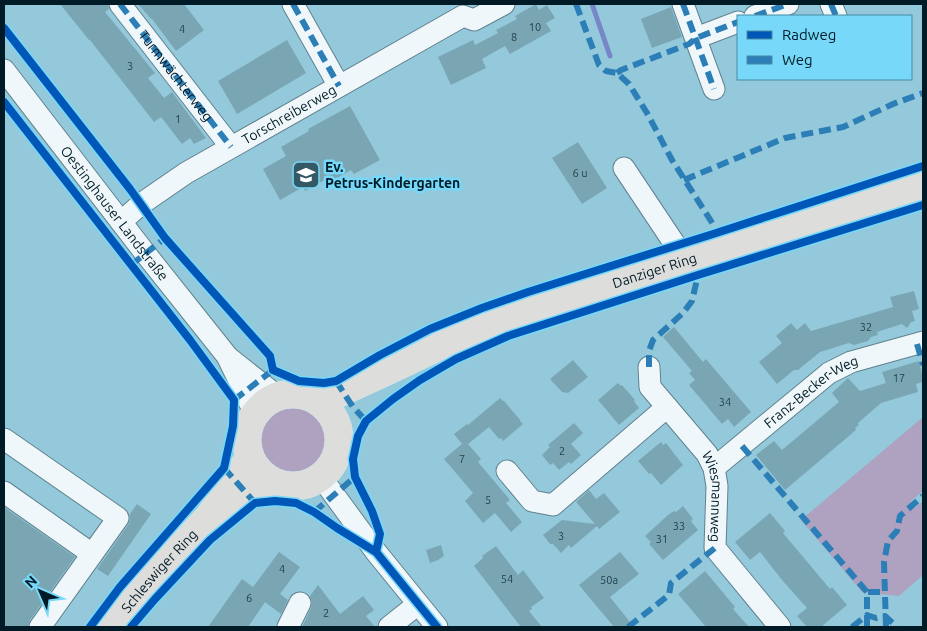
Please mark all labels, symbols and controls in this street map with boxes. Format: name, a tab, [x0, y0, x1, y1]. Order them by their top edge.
legend	[737, 15, 912, 80]
house number: 10	[529, 21, 541, 33]
house number: 4	[179, 23, 185, 35]
text: Radweg	[782, 26, 836, 43]
street label: Turmwächterweg	[135, 27, 216, 125]
house number: 8	[511, 31, 517, 43]
text: Weg	[782, 51, 813, 68]
house number: 3	[127, 60, 133, 72]
street label: Torschreiberweg	[239, 82, 339, 148]
house number: 1	[175, 113, 181, 125]
street label: Oestinghauser Landstraße	[57, 143, 172, 284]
place label: Ev. Petrus-Kindergarten	[325, 159, 460, 191]
school or university icon: Ev. Petrus-Kindergarten	[291, 160, 321, 190]
house number: 6 u	[572, 167, 588, 179]
street label: Danziger Ring	[610, 250, 699, 291]
house number: 32	[860, 321, 872, 333]
street label: Franz-Becker-Weg	[761, 352, 860, 431]
house number: 17	[893, 372, 905, 384]
house number: 34	[719, 396, 731, 408]
house number: 2	[559, 445, 565, 457]
street label: Wiesmannweg	[699, 448, 725, 543]
house number: 7	[459, 453, 465, 465]
house number: 5	[485, 494, 491, 506]
house number: 33	[673, 520, 685, 532]
street label: Schleswiger Ring	[118, 526, 201, 616]
house number: 3	[558, 530, 564, 542]
house number: 31	[656, 533, 668, 545]
house number: 4	[279, 563, 285, 575]
north arrow	[15, 566, 65, 616]
text: N	[21, 572, 40, 591]
house number: 54	[501, 573, 513, 585]
house number: 50a	[600, 574, 618, 586]
house number: 6	[246, 592, 252, 604]
house number: 2	[323, 607, 329, 619]

